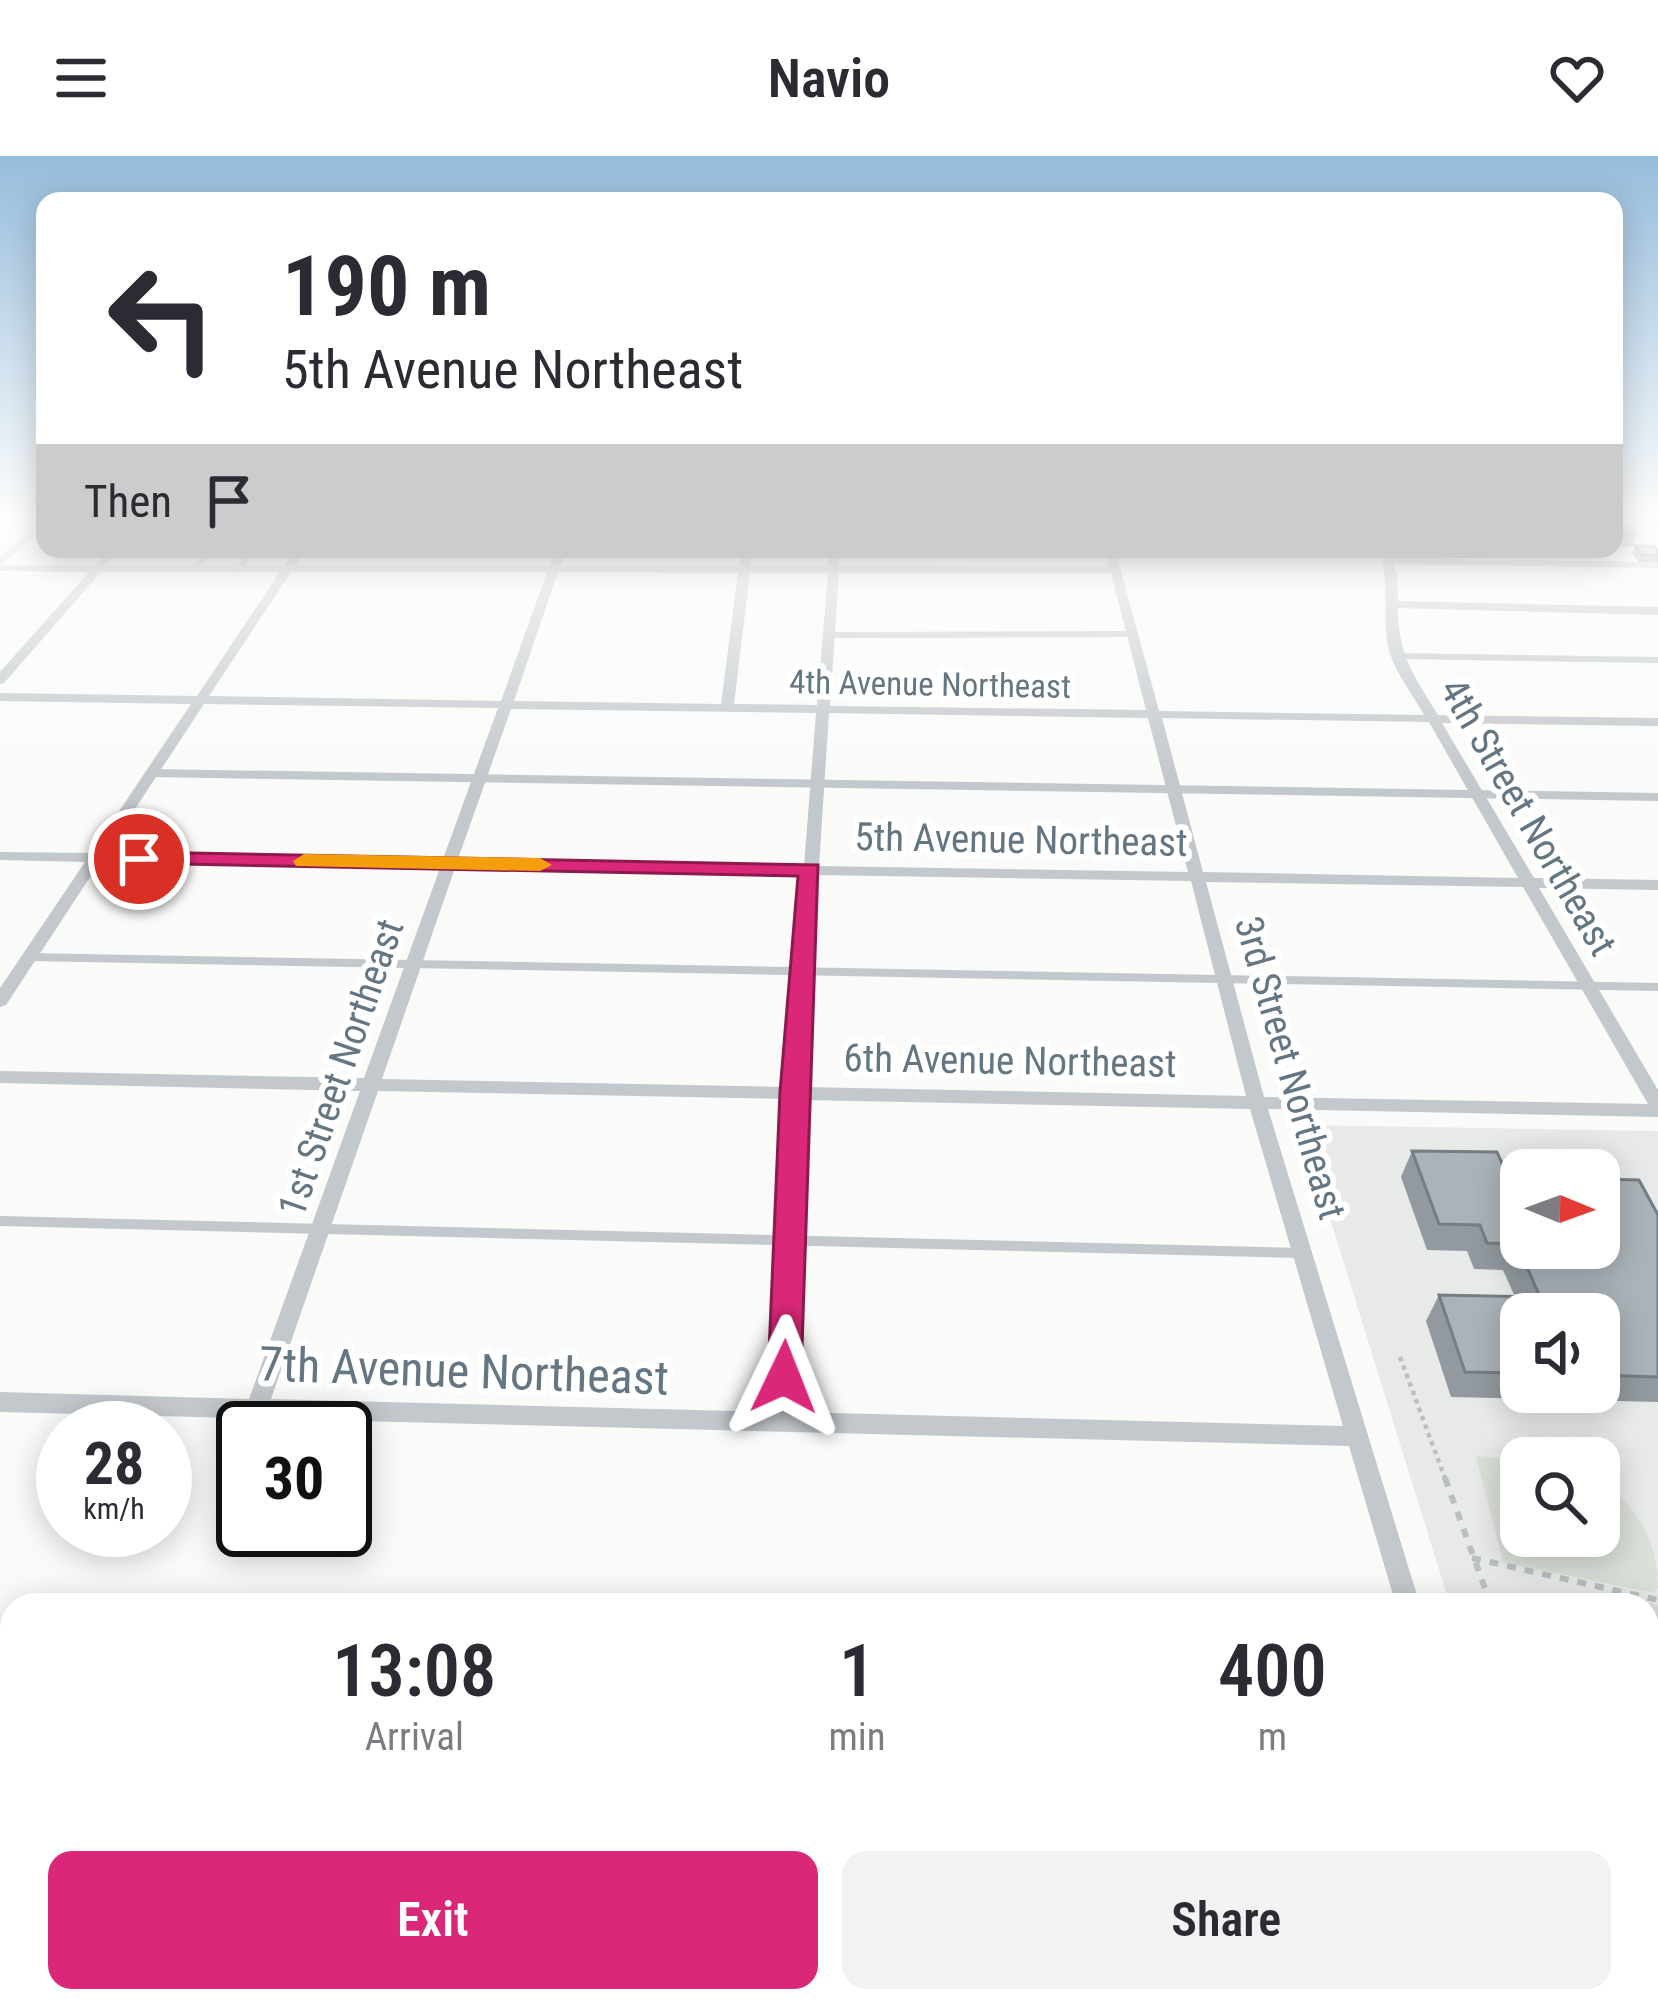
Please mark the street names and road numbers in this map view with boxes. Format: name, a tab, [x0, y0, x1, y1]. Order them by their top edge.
street label: 4th Avenue Northeast	[789, 662, 1071, 706]
street label: 4th Street Northeast	[1430, 670, 1626, 964]
street label: 5th Avenue Northeast	[854, 814, 1188, 866]
street label: 3rd Street Northeast	[1225, 911, 1355, 1225]
street label: 1st Street Northeast	[269, 913, 413, 1223]
street label: 6th Avenue Northeast	[843, 1035, 1177, 1087]
street label: 7th Avenue Northeast	[258, 1335, 670, 1407]

